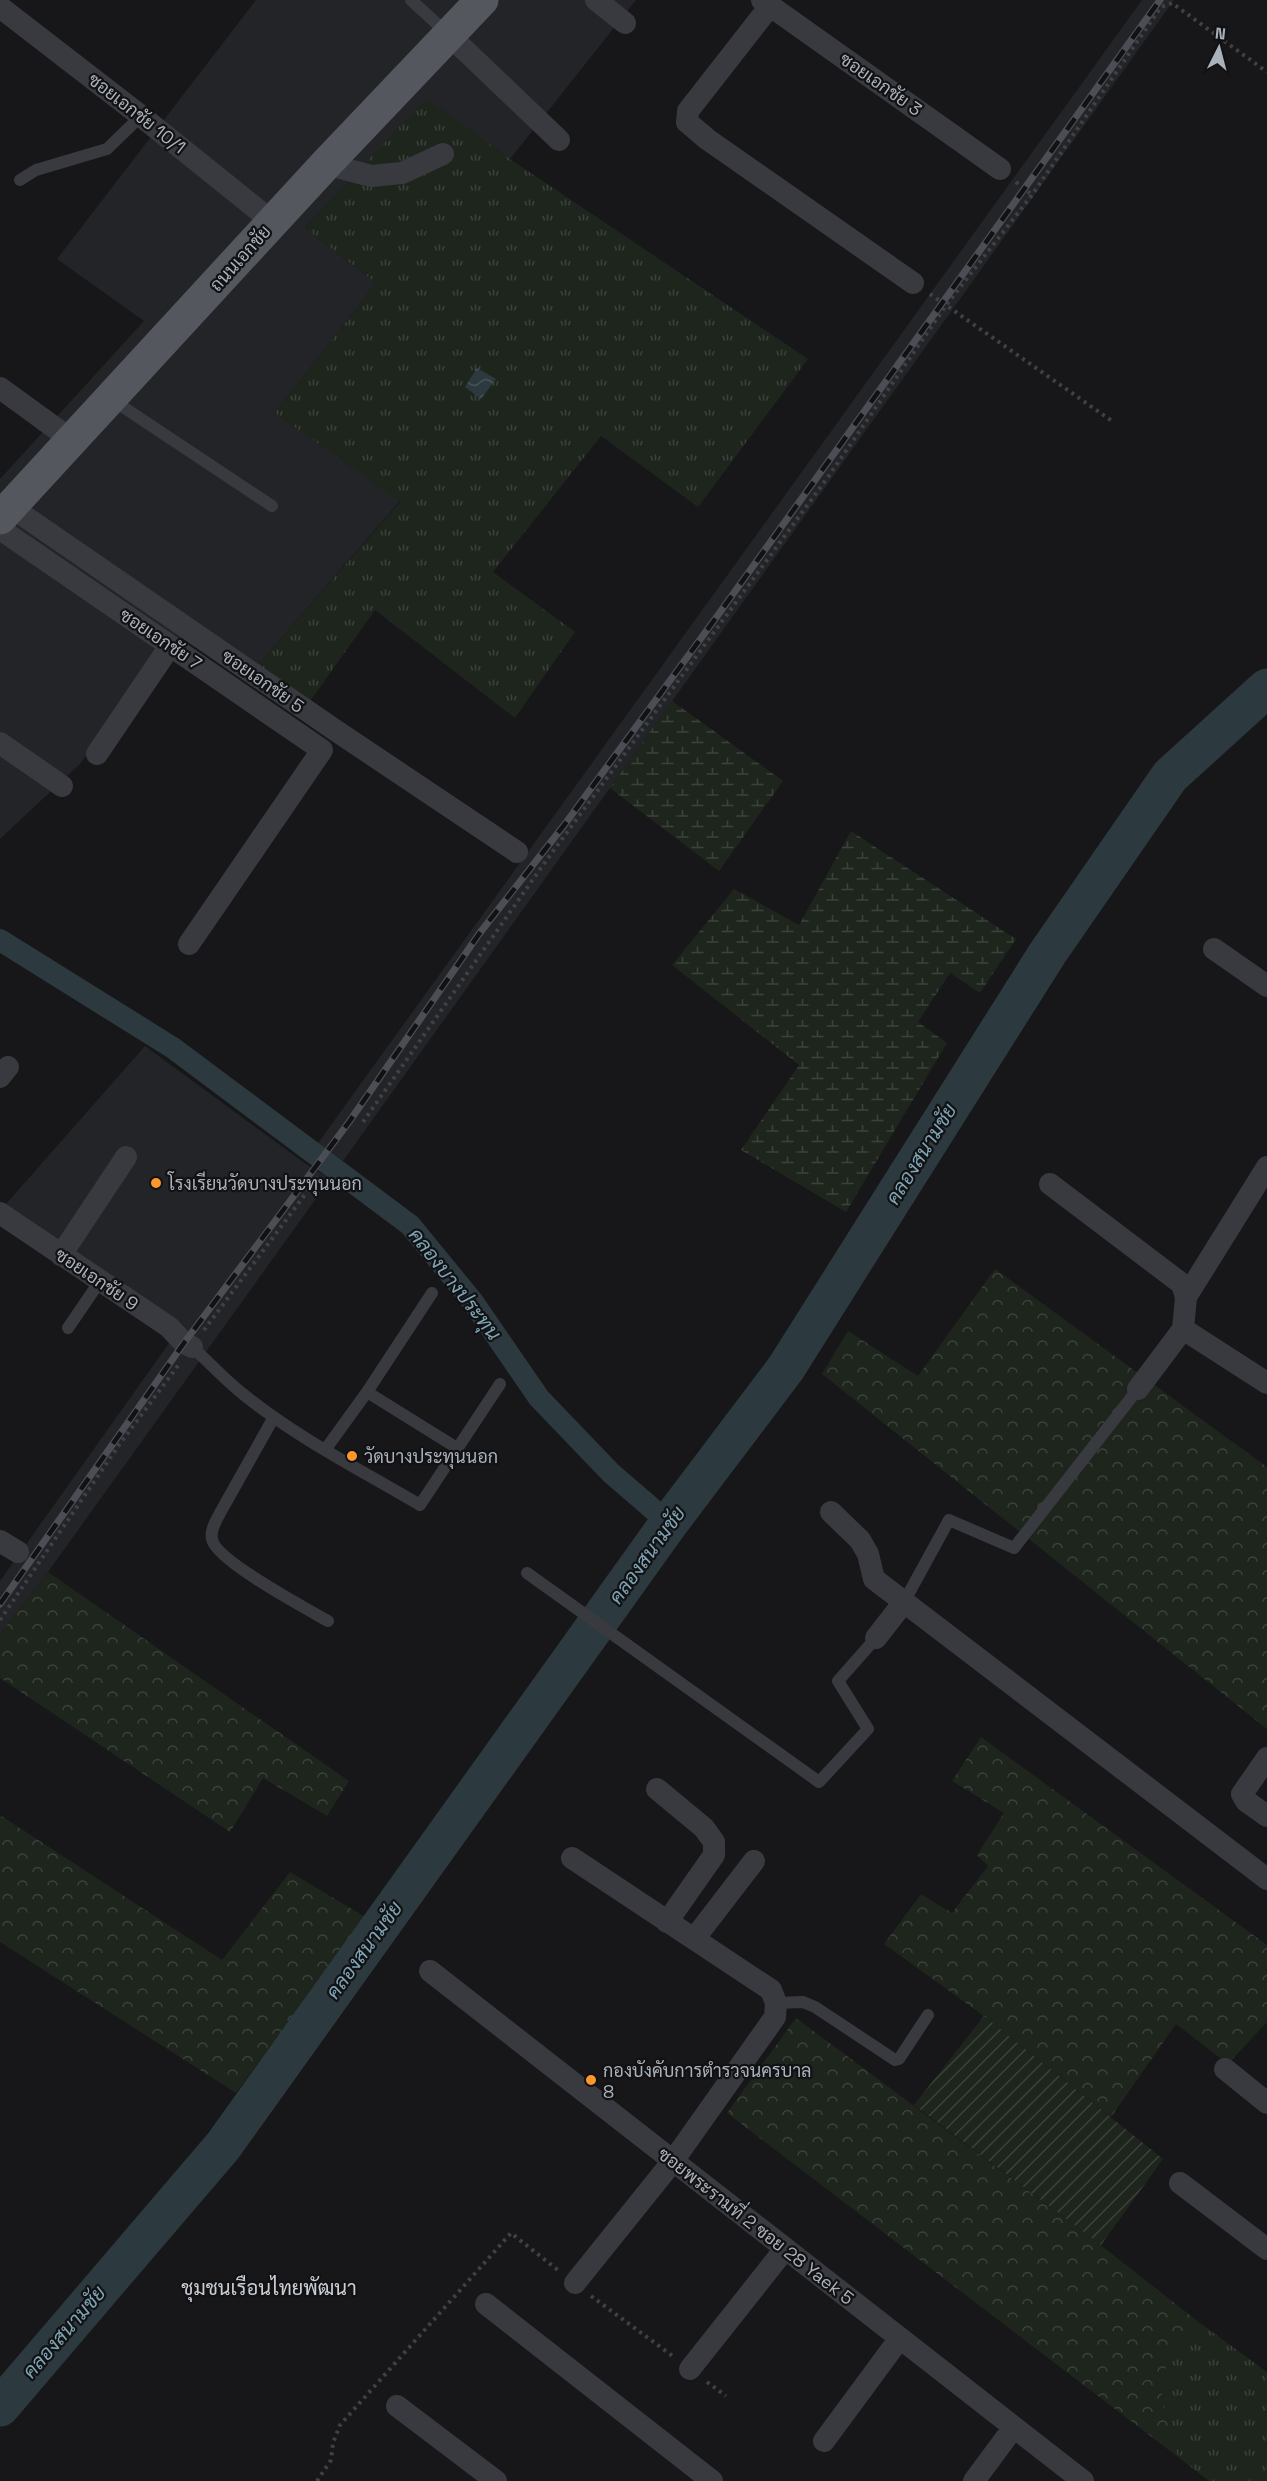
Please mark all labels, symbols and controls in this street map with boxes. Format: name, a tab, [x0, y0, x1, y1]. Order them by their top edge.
north arrow	[1189, 18, 1249, 78]
text: N	[1214, 23, 1227, 45]
street label: ซอยเอกชัย 3	[835, 47, 927, 121]
street label: ซอยเอกชัย 10/1	[84, 68, 190, 158]
street label: ถนนเอกชัย	[204, 220, 276, 296]
street label: ซอยเอกชัย 7	[115, 603, 207, 675]
street label: ซอยเอกชัย 5	[217, 644, 309, 718]
water label: คลองสนามชัย	[880, 1098, 963, 1209]
place label: โรงเรียนวัดบางประทุนนอก	[167, 1171, 362, 1196]
marker: โรงเรียนวัดบางประทุนนอก	[149, 1176, 163, 1190]
water label: คลองบางประทุน	[402, 1223, 507, 1346]
street label: ซอยเอกชัย 9	[51, 1243, 143, 1315]
place label: วัดบางประทุนนอก	[364, 1445, 498, 1469]
marker: วัดบางประทุนนอก	[345, 1449, 359, 1463]
water label: คลองสนามชัย	[603, 1501, 691, 1609]
water label: คลองสนามชัย	[320, 1896, 408, 2004]
place label: กองบังคับการตำรวจนครบาล 8	[603, 2059, 812, 2103]
marker: กองบังคับการตำรวจนครบาล 8	[584, 2073, 598, 2087]
street label: ซอยพระรามที่ 2 ซอย 28 Yaek 5	[653, 2139, 861, 2310]
district label: ชุมชนเรือนไทยพัฒนา	[181, 2274, 357, 2302]
water label: คลองสนามชัย	[17, 2280, 112, 2384]

